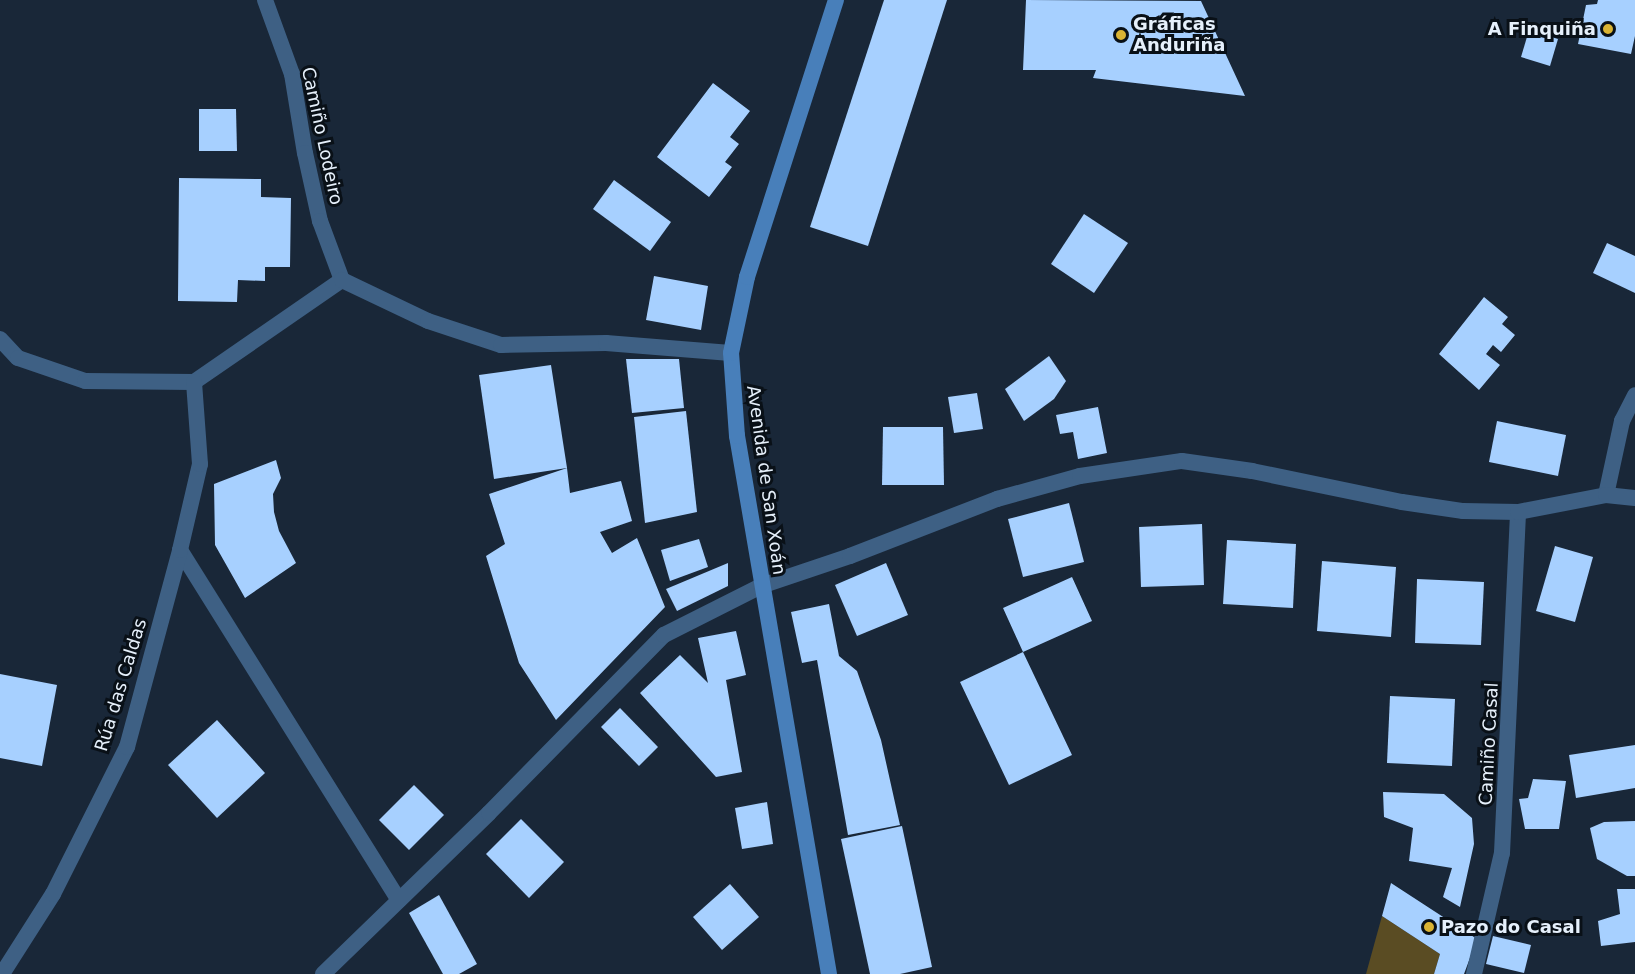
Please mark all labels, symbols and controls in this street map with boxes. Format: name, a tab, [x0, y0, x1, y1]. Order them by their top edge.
place label: Gráficas Anduriña	[1133, 14, 1225, 57]
place label: A Finquiña	[1488, 18, 1596, 40]
marker: A Finquiña	[1601, 22, 1615, 36]
marker: Gráficas Anduriña	[1114, 28, 1128, 42]
street label: Camiño Lodeiro	[297, 65, 347, 207]
street label: Avenida de San Xoán	[742, 384, 790, 576]
street label: Rúa das Caldas	[91, 616, 151, 754]
street label: Camiño Casal	[1475, 682, 1503, 806]
place label: Pazo do Casal	[1441, 916, 1581, 938]
marker: Pazo do Casal	[1422, 920, 1436, 934]

